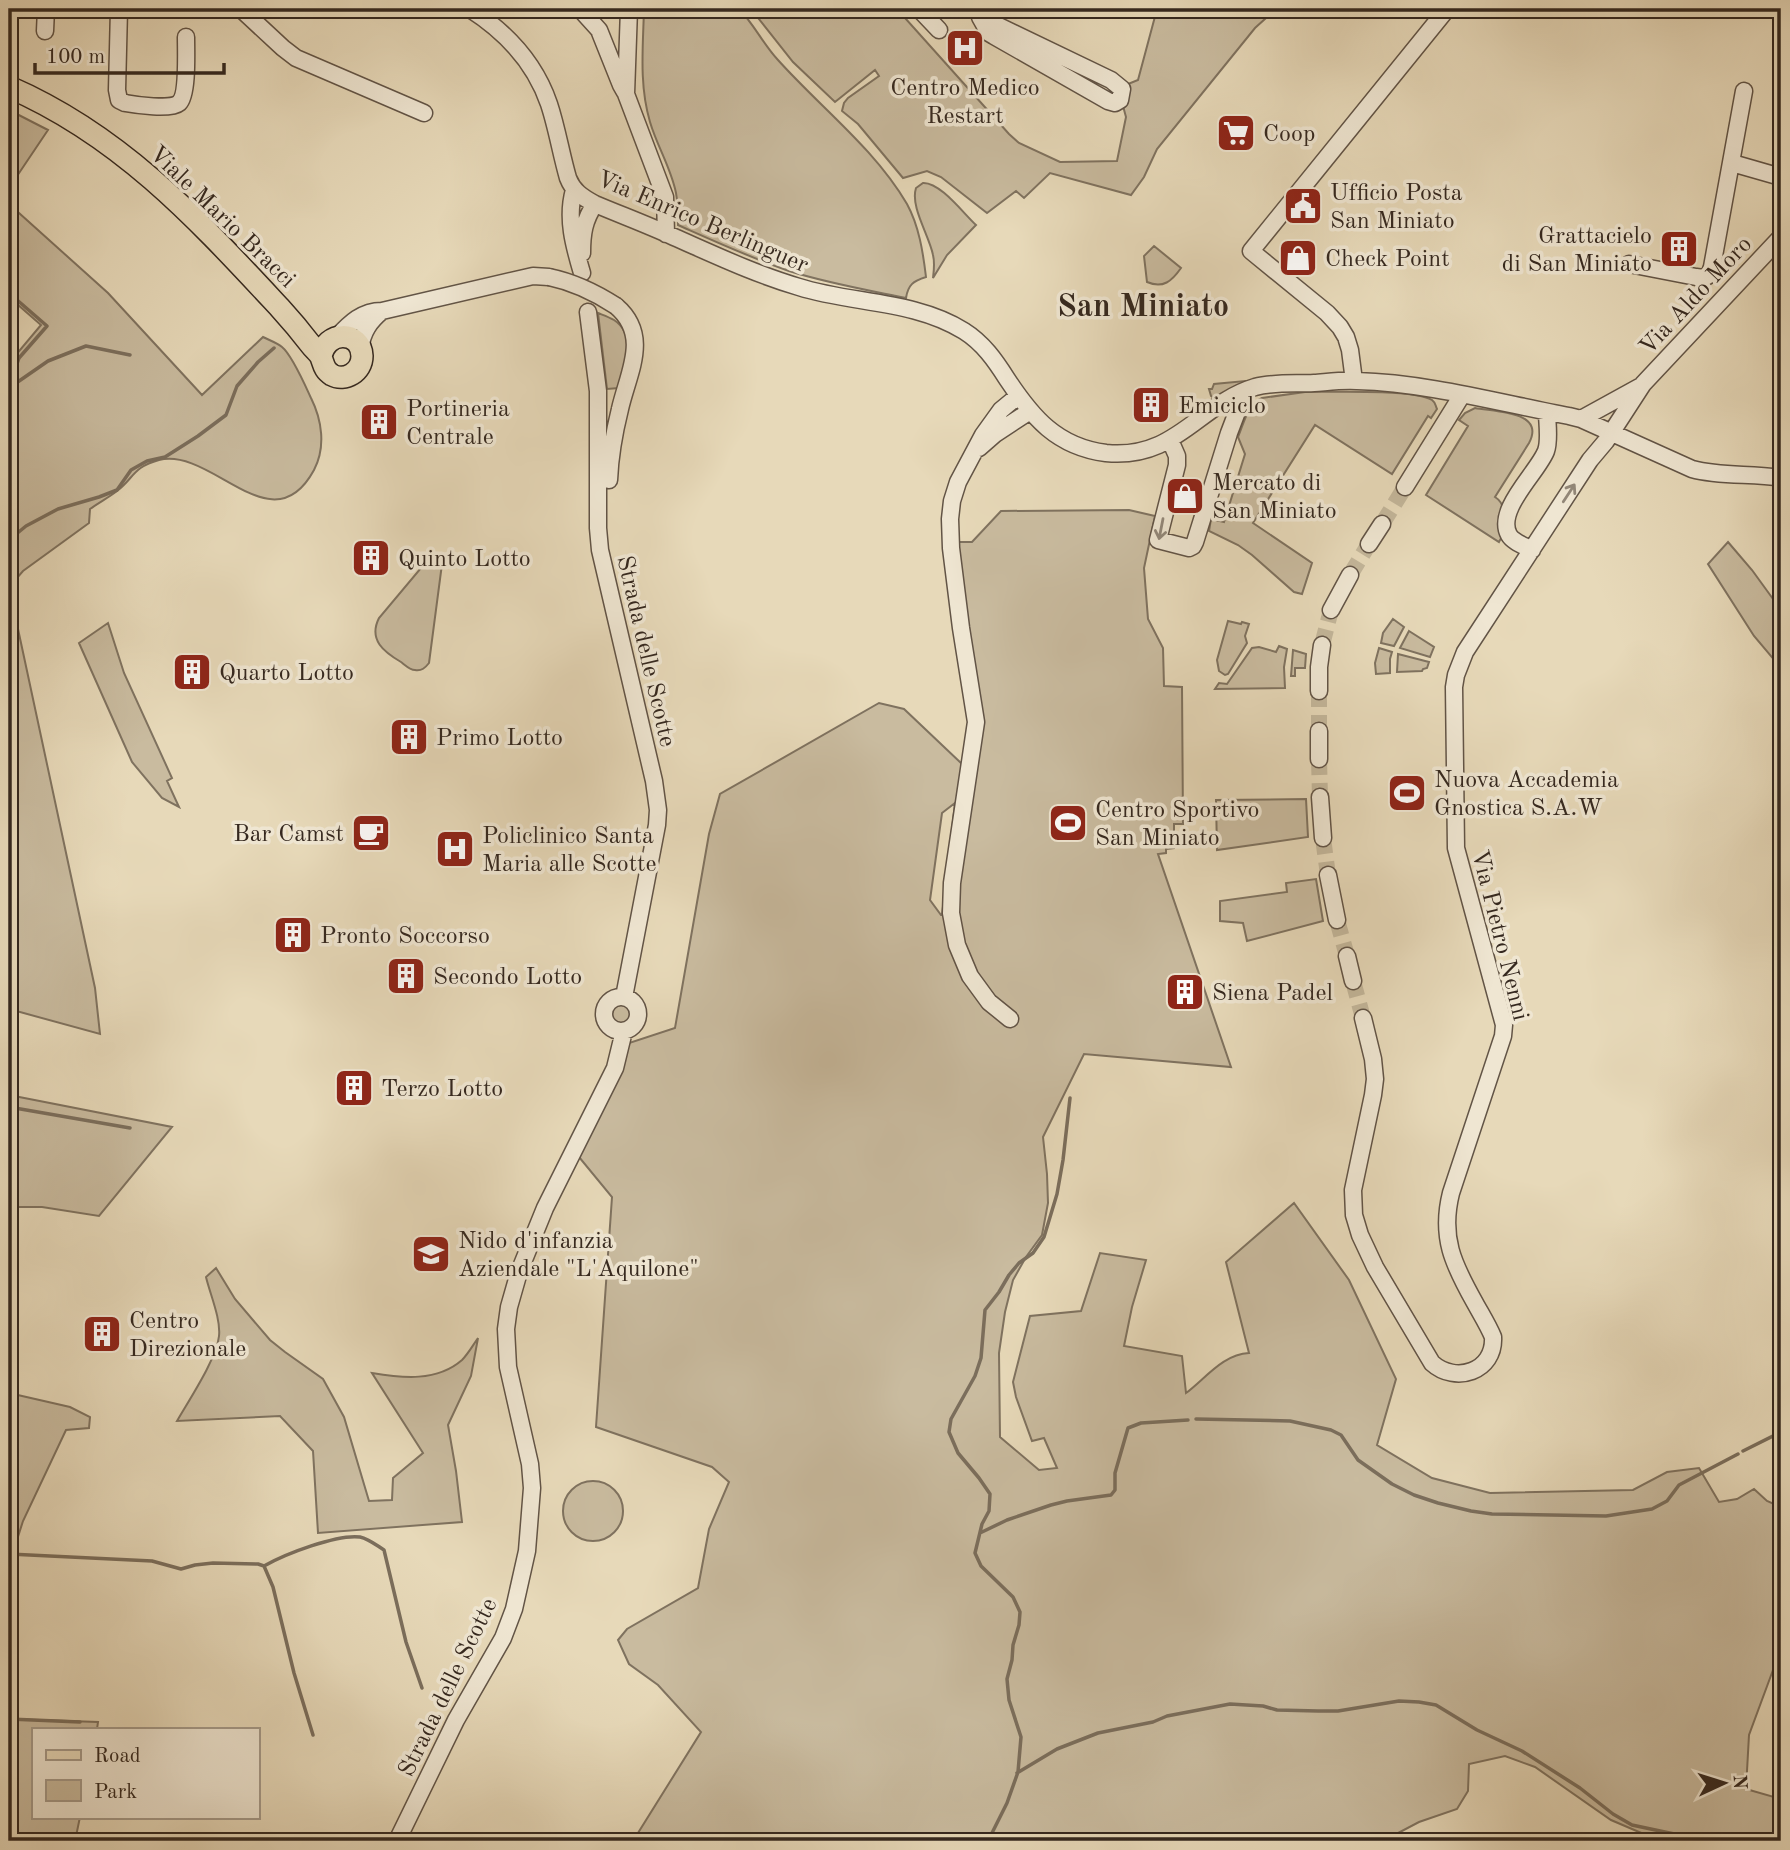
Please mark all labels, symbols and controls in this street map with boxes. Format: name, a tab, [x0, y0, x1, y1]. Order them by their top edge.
hospital icon: Centro Medico Restart	[944, 27, 986, 69]
scale bar	[35, 32, 224, 76]
text: 100 m	[46, 47, 105, 68]
place label: Centro Medico Restart	[890, 77, 1040, 129]
supermarket icon: Coop	[1215, 112, 1257, 154]
place label: Coop	[1263, 123, 1315, 147]
street label: Viale Mario Bracci	[144, 142, 299, 293]
street label: Via Enrico Berlinguer	[593, 167, 812, 278]
place label: Ufficio Posta San Miniato	[1330, 182, 1463, 234]
public building icon: Ufficio Posta San Miniato	[1282, 185, 1324, 227]
place label: Grattacielo di San Miniato	[1502, 225, 1652, 277]
building icon: Grattacielo di San Miniato	[1658, 228, 1700, 270]
street label: Via Aldo Moro	[1636, 233, 1757, 360]
shop icon: Check Point	[1277, 237, 1319, 279]
place label: Check Point	[1325, 248, 1450, 272]
district label: San Miniato	[1057, 292, 1229, 324]
building icon: Emiciclo	[1130, 384, 1172, 426]
place label: Emiciclo	[1178, 395, 1266, 419]
place label: Portineria Centrale	[406, 398, 510, 450]
building icon: Portineria Centrale	[358, 401, 400, 443]
place label: Mercato di San Miniato	[1212, 472, 1337, 524]
shop icon: Mercato di San Miniato	[1164, 475, 1206, 517]
one-way arrow	[1563, 483, 1577, 503]
one-way arrow	[1153, 517, 1166, 539]
building icon: Quinto Lotto	[350, 537, 392, 579]
place label: Quinto Lotto	[398, 548, 531, 572]
street label: Strada delle Scotte	[611, 554, 679, 749]
building icon: Quarto Lotto	[171, 651, 213, 693]
place label: Quarto Lotto	[219, 662, 354, 686]
building icon: Primo Lotto	[388, 716, 430, 758]
place label: Primo Lotto	[436, 727, 563, 751]
place label: Nuova Accademia Gnostica S.A.W	[1434, 769, 1619, 821]
sports icon: Nuova Accademia Gnostica S.A.W	[1386, 772, 1428, 814]
place label: Centro Sportivo San Miniato	[1095, 799, 1259, 851]
sports icon: Centro Sportivo San Miniato	[1047, 802, 1089, 844]
cafe icon: Bar Camst	[350, 812, 392, 854]
place label: Bar Camst	[233, 823, 344, 847]
place label: Policlinico Santa Maria alle Scotte	[482, 825, 657, 877]
hospital icon: Policlinico Santa Maria alle Scotte	[434, 828, 476, 870]
street label: Via Pietro Nenni	[1466, 848, 1532, 1023]
building icon: Pronto Soccorso	[272, 914, 314, 956]
place label: Pronto Soccorso	[320, 925, 490, 949]
building icon: Secondo Lotto	[385, 955, 427, 997]
place label: Secondo Lotto	[433, 966, 582, 990]
building icon: Siena Padel	[1164, 971, 1206, 1013]
place label: Siena Padel	[1212, 982, 1333, 1006]
building icon: Terzo Lotto	[333, 1067, 375, 1109]
place label: Terzo Lotto	[381, 1078, 503, 1102]
place label: Nido d'infanzia Aziendale "L'Aquilone"	[458, 1230, 699, 1282]
school or university icon: Nido d'infanzia Aziendale "L'Aquilone"	[410, 1233, 452, 1275]
place label: Centro Direzionale	[129, 1310, 246, 1362]
building icon: Centro Direzionale	[81, 1313, 123, 1355]
street label: Strada delle Scotte	[395, 1595, 502, 1781]
legend	[32, 1728, 259, 1818]
text: Road	[94, 1746, 141, 1767]
north arrow	[1688, 1748, 1758, 1818]
text: N	[1728, 1774, 1748, 1790]
text: Park	[94, 1782, 137, 1803]

